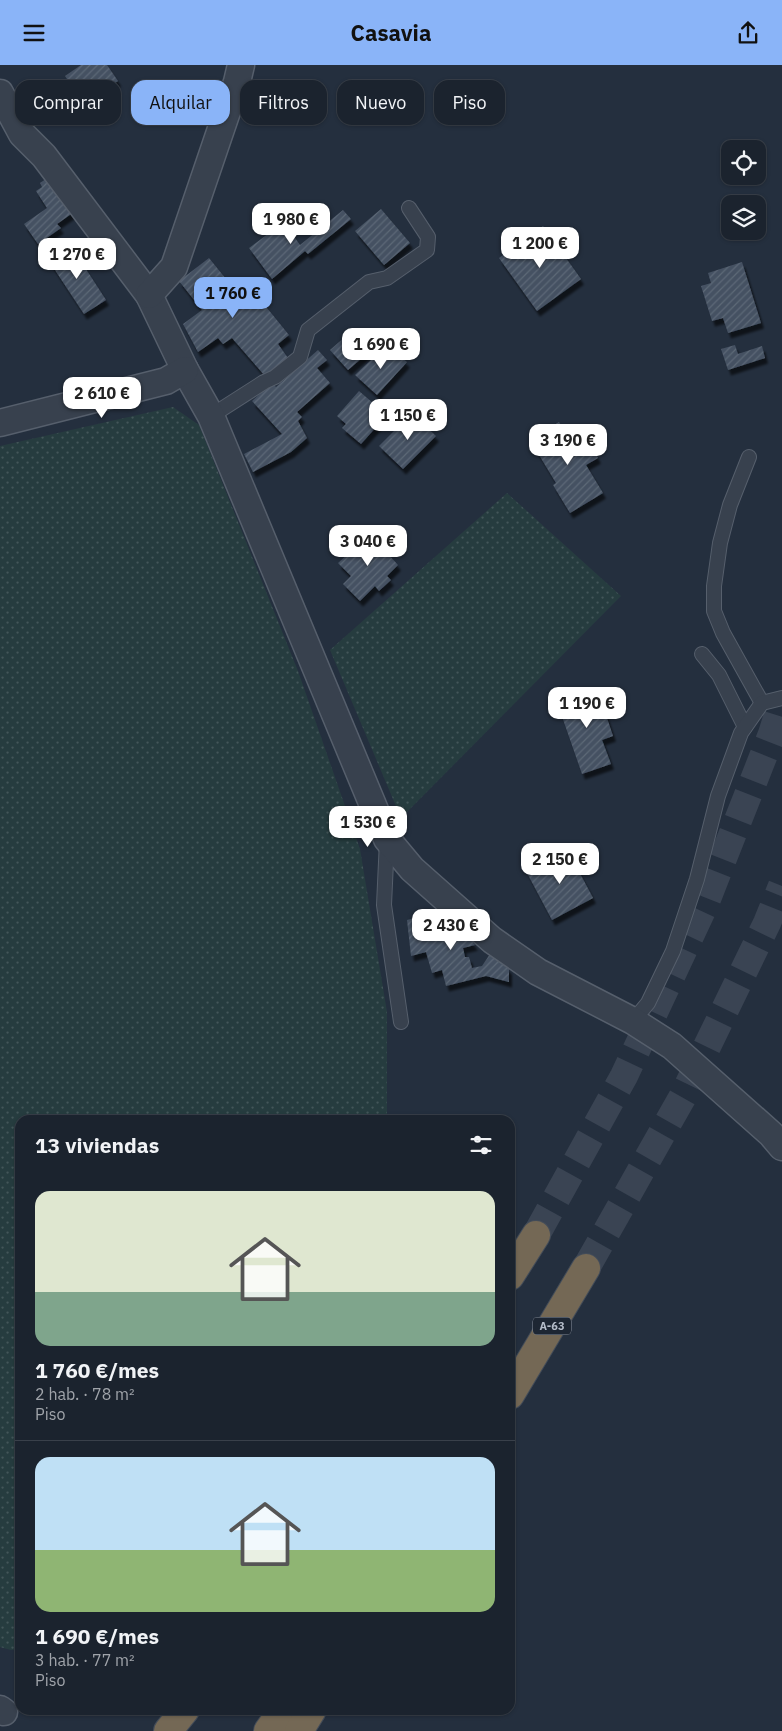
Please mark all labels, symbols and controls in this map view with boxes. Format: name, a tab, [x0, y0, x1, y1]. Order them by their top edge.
text: Casavia	[351, 18, 431, 47]
icon: menu	[20, 19, 48, 47]
icon: share	[734, 19, 762, 47]
chip: Comprar	[15, 80, 121, 125]
chip: Alquilar	[131, 80, 230, 125]
chip: Filtros	[240, 80, 327, 125]
chip: Nuevo	[337, 80, 424, 125]
chip: Piso	[434, 80, 505, 125]
map controls	[721, 140, 766, 240]
button: locate	[721, 140, 766, 185]
button: layers	[721, 195, 766, 240]
pin: 1 980 €	[245, 203, 337, 245]
text: 1 980 €	[263, 209, 319, 229]
pin: 1 200 €	[494, 227, 586, 269]
text: 1 200 €	[512, 233, 568, 253]
pin: 1 270 €	[31, 237, 123, 280]
text: 1 270 €	[49, 244, 105, 264]
pin: 1 760 €	[187, 277, 279, 319]
text: 1 760 €	[205, 283, 261, 303]
pin: 1 690 €	[335, 327, 427, 370]
text: 1 690 €	[353, 334, 409, 354]
pin: 2 610 €	[56, 377, 148, 419]
text: 2 610 €	[74, 383, 130, 403]
pin: 1 150 €	[362, 399, 454, 441]
text: 1 150 €	[380, 405, 436, 425]
pin: 3 190 €	[522, 423, 614, 466]
text: 3 190 €	[540, 430, 596, 450]
pin: 3 040 €	[322, 525, 414, 567]
text: 3 040 €	[340, 531, 396, 551]
pin: 1 190 €	[541, 687, 633, 729]
text: 1 190 €	[559, 693, 615, 713]
pin: 1 530 €	[322, 805, 414, 848]
text: 1 530 €	[340, 812, 396, 832]
pin: 2 150 €	[514, 843, 606, 885]
text: 2 150 €	[532, 849, 588, 869]
pin: 2 430 €	[405, 909, 497, 951]
text: 2 430 €	[423, 915, 479, 935]
text: 13 viviendas	[35, 1131, 159, 1159]
icon: filters	[467, 1131, 495, 1159]
icon: home	[220, 1224, 310, 1314]
road number: A-63	[533, 1317, 571, 1335]
text: 1 760 €/mes	[35, 1356, 159, 1384]
text: 2 hab. · 78 m²	[35, 1384, 135, 1404]
text: Piso	[35, 1404, 65, 1424]
icon: home	[220, 1489, 310, 1579]
text: 1 690 €/mes	[35, 1622, 159, 1650]
text: 3 hab. · 77 m²	[35, 1650, 135, 1670]
text: Piso	[35, 1670, 65, 1690]

